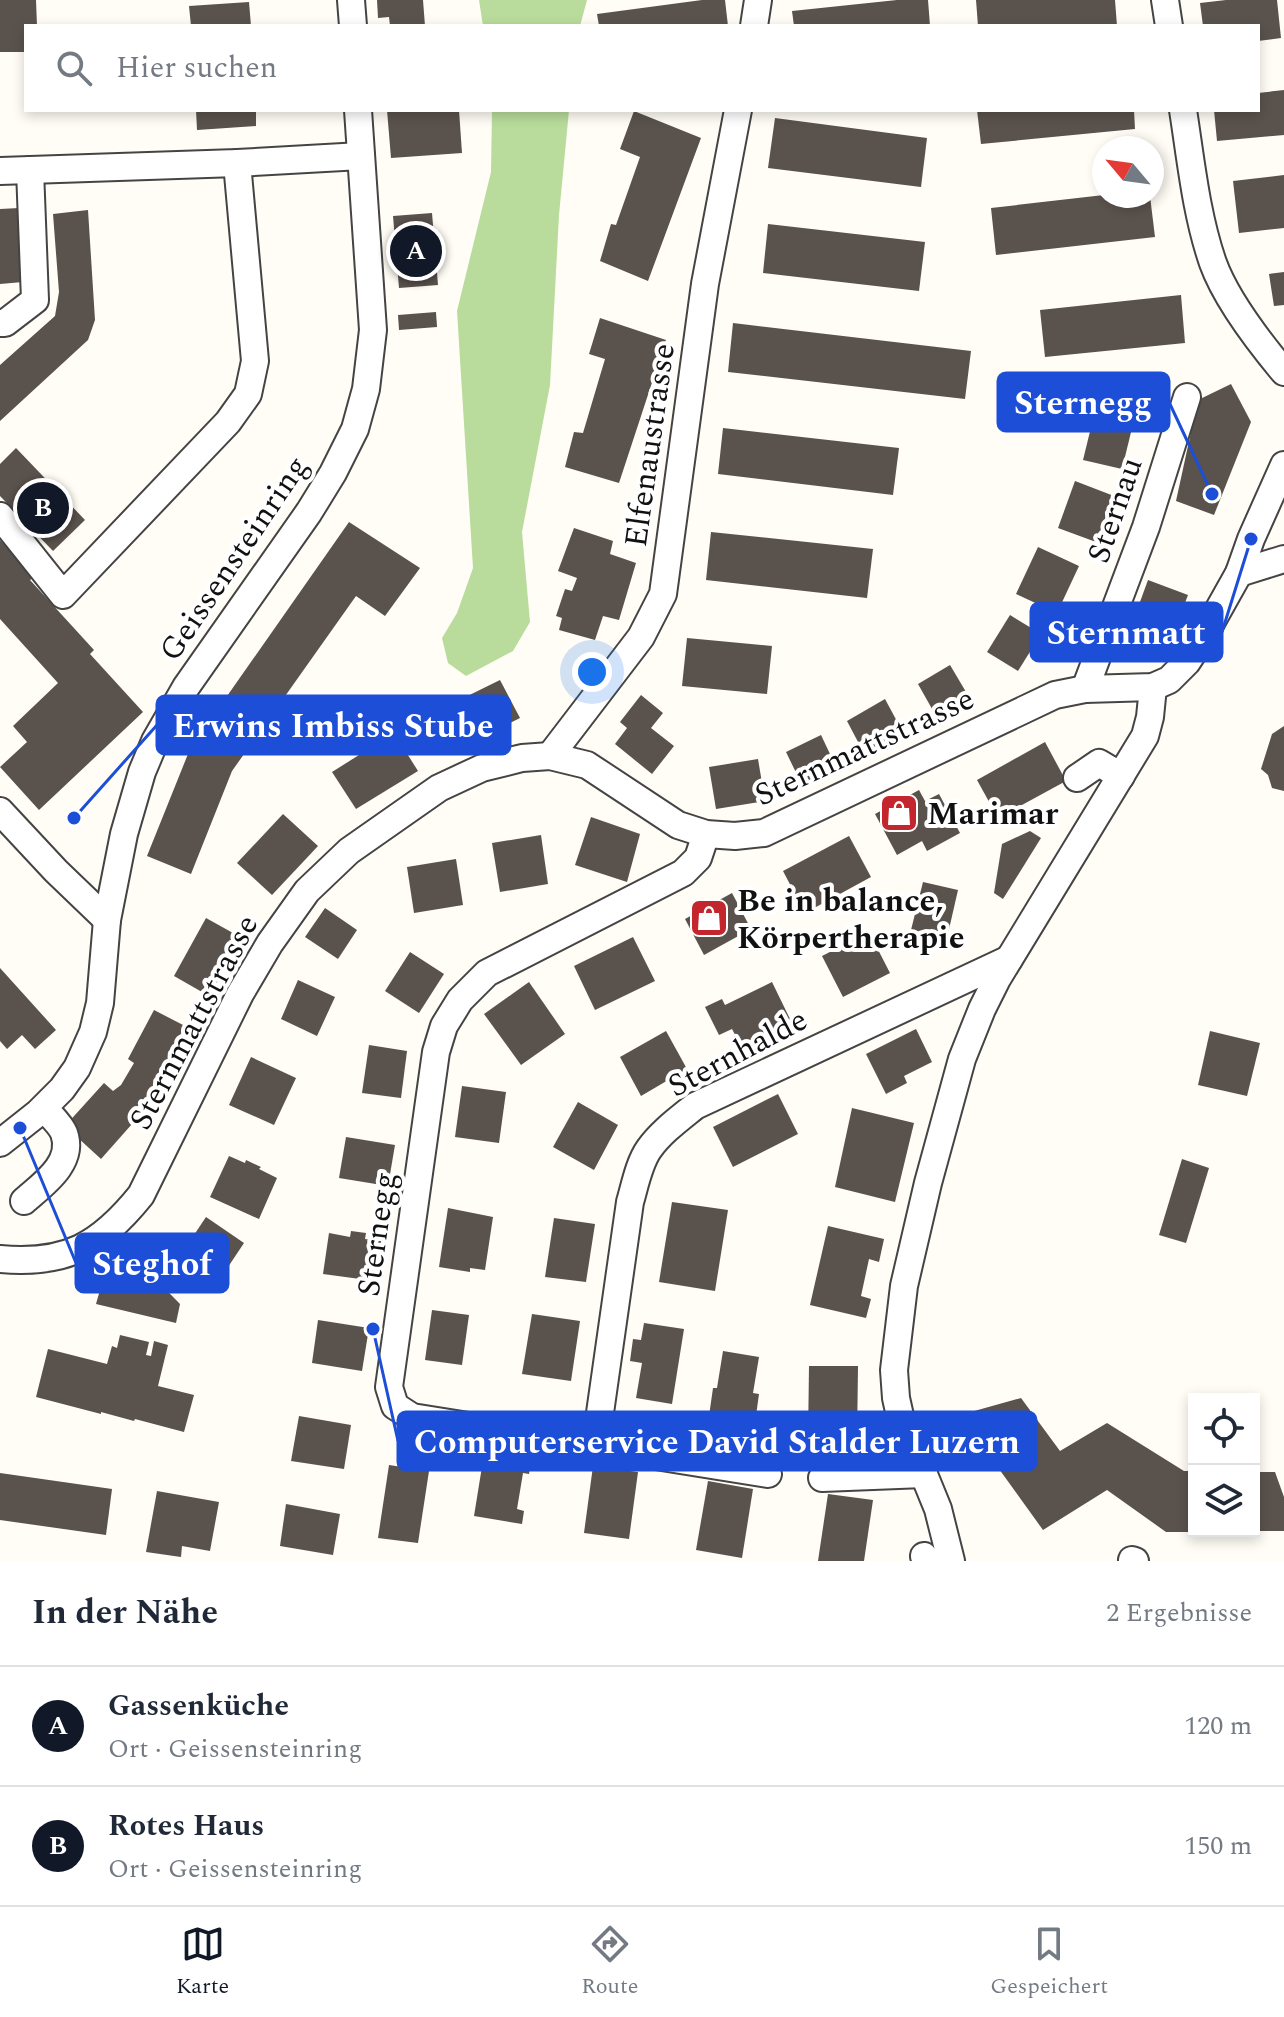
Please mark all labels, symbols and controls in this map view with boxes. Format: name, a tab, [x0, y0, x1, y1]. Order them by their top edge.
search box	[24, 24, 1260, 112]
text: Hier suchen	[116, 45, 277, 91]
icon: search	[52, 46, 96, 90]
north arrow	[1092, 136, 1164, 208]
pin: A	[390, 221, 442, 281]
street label: Elfenaustrasse	[612, 340, 689, 550]
callout: Sternegg	[998, 373, 1169, 431]
text: Sternegg	[1014, 378, 1152, 430]
street label: Geissensteinring	[147, 446, 321, 672]
street label: Sternau	[1075, 451, 1156, 570]
pin: B	[17, 478, 69, 538]
callout: Sternmatt	[1031, 603, 1222, 661]
text: Sternmatt	[1046, 608, 1206, 660]
your location	[572, 652, 612, 692]
street label: Sternmattstrasse	[747, 675, 983, 820]
callout: Erwins Imbiss Stube	[157, 696, 510, 754]
text: Erwins Imbiss Stube	[172, 701, 494, 753]
place label: Marimar	[927, 790, 1059, 839]
shop icon: Marimar	[878, 792, 920, 834]
place label: Be in balance, Körpertherapie	[737, 877, 965, 963]
shop icon: Be in balance, Körpertherapie	[688, 897, 730, 939]
street label: Sternmattstrasse	[117, 906, 272, 1139]
street label: Sternhalde	[659, 996, 816, 1111]
street label: Sternegg	[345, 1169, 410, 1300]
callout: Steghof	[76, 1234, 228, 1292]
text: Steghof	[92, 1239, 214, 1291]
map controls	[1188, 1393, 1260, 1537]
button: locate	[1188, 1393, 1260, 1465]
callout: Computerservice David Stalder Luzern	[398, 1412, 1036, 1470]
text: Computerservice David Stalder Luzern	[414, 1417, 1020, 1469]
button: layers	[1188, 1465, 1260, 1537]
text: In der Nähe	[32, 1587, 218, 1639]
text: 2 Ergebnisse	[1106, 1593, 1252, 1633]
text: Gassenküche	[108, 1683, 289, 1729]
text: A	[48, 1706, 68, 1746]
text: 120 m	[1184, 1706, 1252, 1746]
text: Ort · Geissensteinring	[108, 1729, 362, 1769]
text: Rotes Haus	[108, 1803, 264, 1849]
text: B	[49, 1826, 67, 1866]
text: 150 m	[1184, 1826, 1252, 1866]
text: Ort · Geissensteinring	[108, 1849, 362, 1889]
tab: Karte	[176, 1922, 229, 2003]
tab: Route	[581, 1922, 638, 2003]
tab: Gespeichert	[990, 1922, 1108, 2003]

